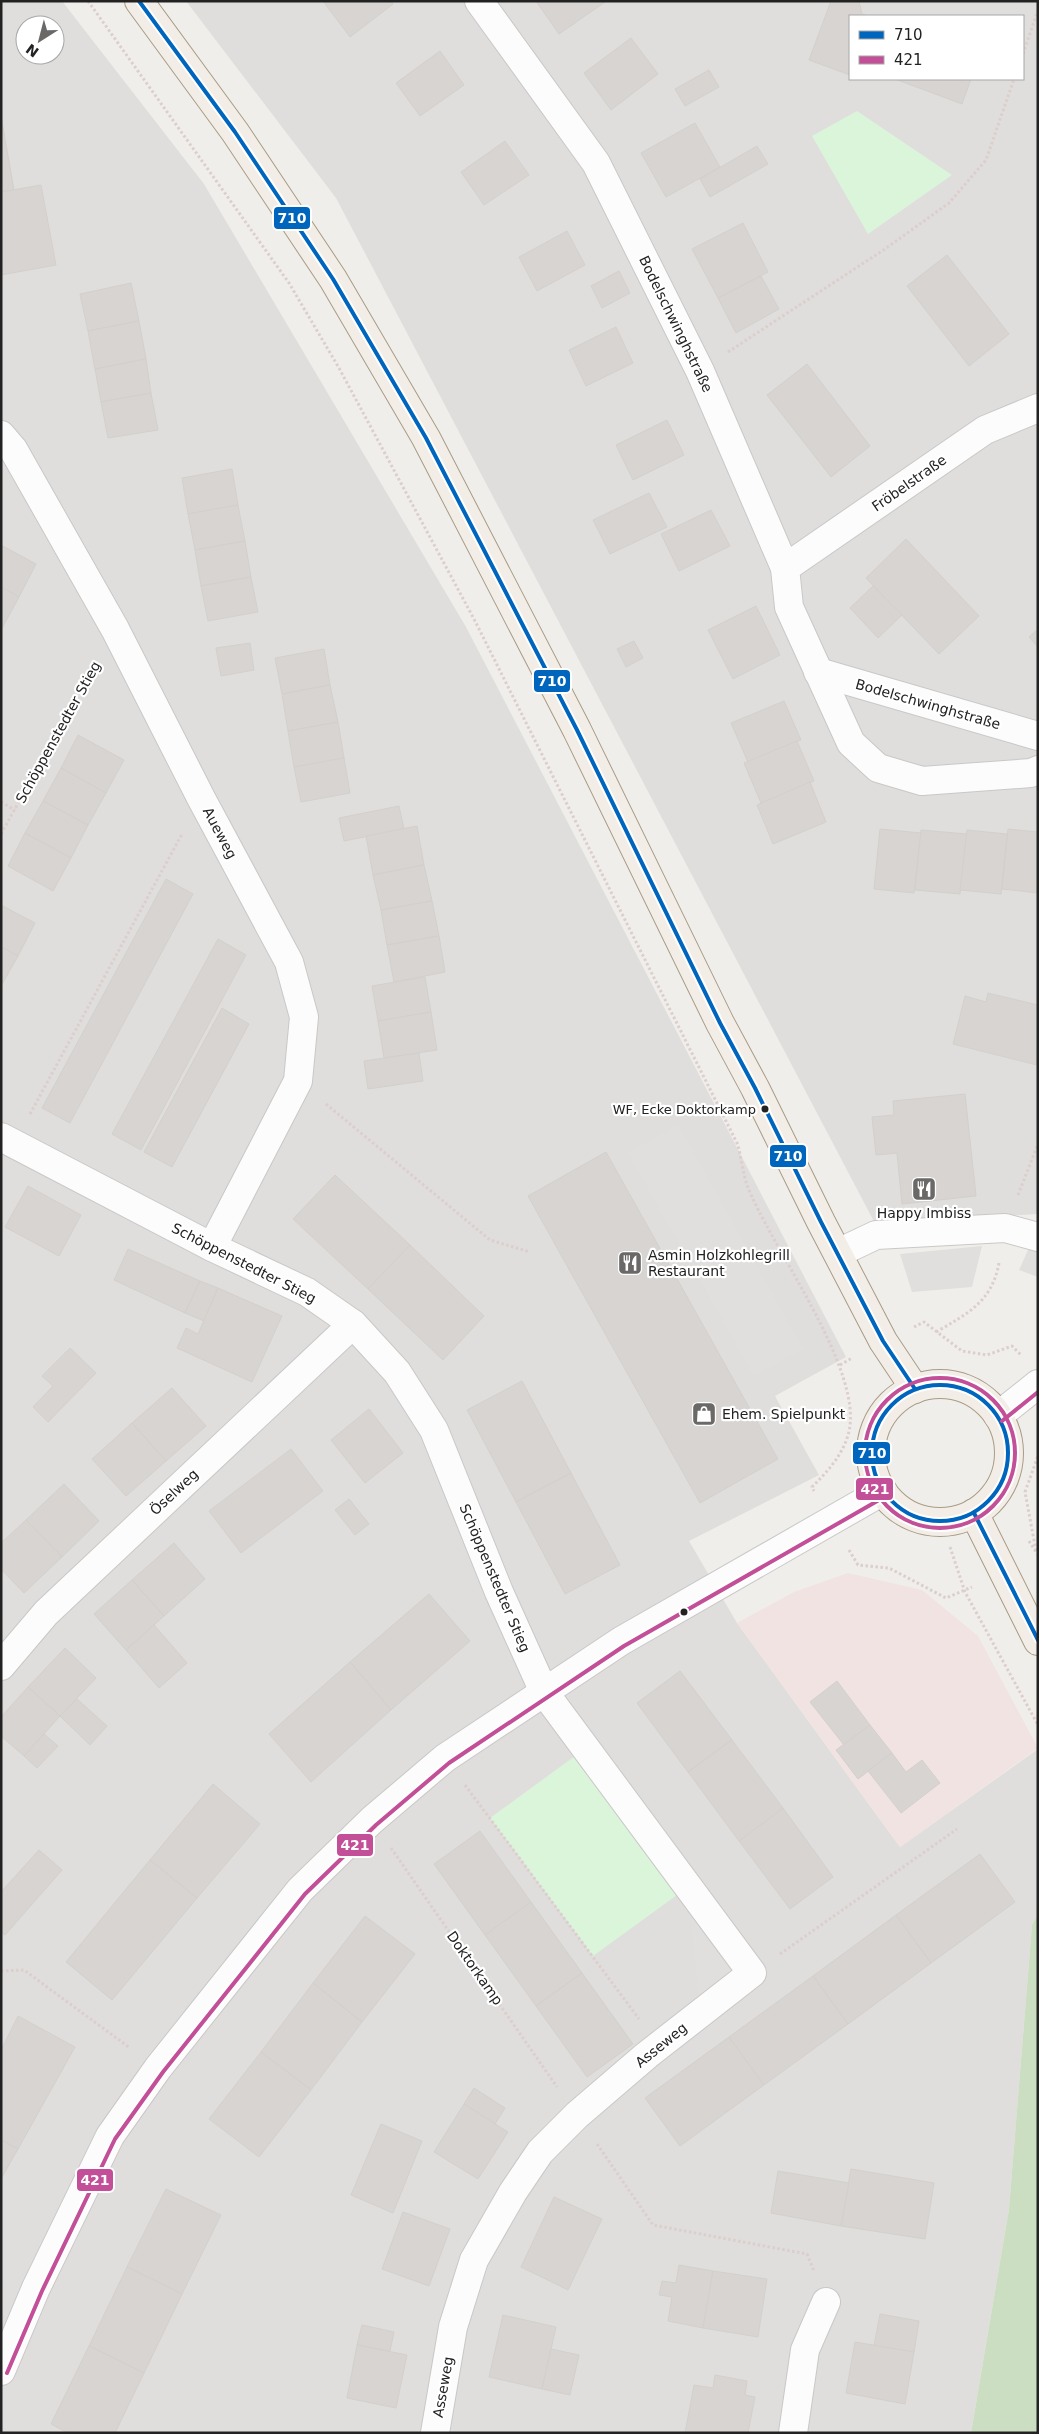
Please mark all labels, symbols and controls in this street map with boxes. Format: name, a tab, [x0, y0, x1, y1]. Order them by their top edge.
north arrow	[15, 15, 65, 65]
legend	[849, 15, 1024, 80]
text: 710	[894, 26, 923, 44]
text: N	[23, 41, 42, 60]
text: 421	[894, 51, 923, 69]
line badge: 710	[273, 206, 311, 230]
text: 710	[277, 210, 307, 226]
street label: Bodelschwinghstraße	[636, 253, 716, 395]
street label: Fröbelstraße	[869, 451, 949, 515]
street label: Schöppenstedter Stieg	[12, 658, 104, 806]
line badge: 710	[533, 669, 571, 693]
text: 710	[537, 673, 567, 689]
street label: Bodelschwinghstraße	[854, 676, 1002, 732]
street label: Aueweg	[200, 805, 240, 861]
place label: WF, Ecke Doktorkamp	[613, 1102, 756, 1117]
marker: WF, Ecke Doktorkamp	[760, 1104, 770, 1114]
line badge: 710	[769, 1144, 807, 1168]
text: 710	[773, 1148, 803, 1164]
restaurant icon: Happy Imbiss	[911, 1176, 937, 1202]
place label: Happy Imbiss	[877, 1205, 971, 1221]
street label: Schöppenstedter Stieg	[169, 1220, 319, 1306]
place label: Asmin Holzkohlegrill Restaurant	[648, 1247, 790, 1279]
restaurant icon: Asmin Holzkohlegrill Restaurant	[617, 1250, 643, 1276]
shop icon: Ehem. Spielpunkt	[691, 1401, 717, 1427]
place label: Ehem. Spielpunkt	[722, 1406, 846, 1422]
line badge: 710	[852, 1441, 891, 1465]
text: 710	[857, 1445, 887, 1461]
street label: Öselweg	[146, 1465, 201, 1518]
line badge: 421	[855, 1477, 894, 1501]
text: 421	[860, 1481, 890, 1497]
street label: Schöppenstedter Stieg	[456, 1501, 534, 1655]
unlabelled marker	[679, 1607, 689, 1617]
line badge: 421	[336, 1833, 374, 1857]
text: 421	[340, 1837, 370, 1853]
street label: Doktorkamp	[444, 1928, 506, 2008]
street label: Asseweg	[632, 2019, 690, 2071]
line badge: 421	[76, 2168, 114, 2192]
text: 421	[80, 2172, 110, 2188]
street label: Asseweg	[430, 2355, 456, 2419]

